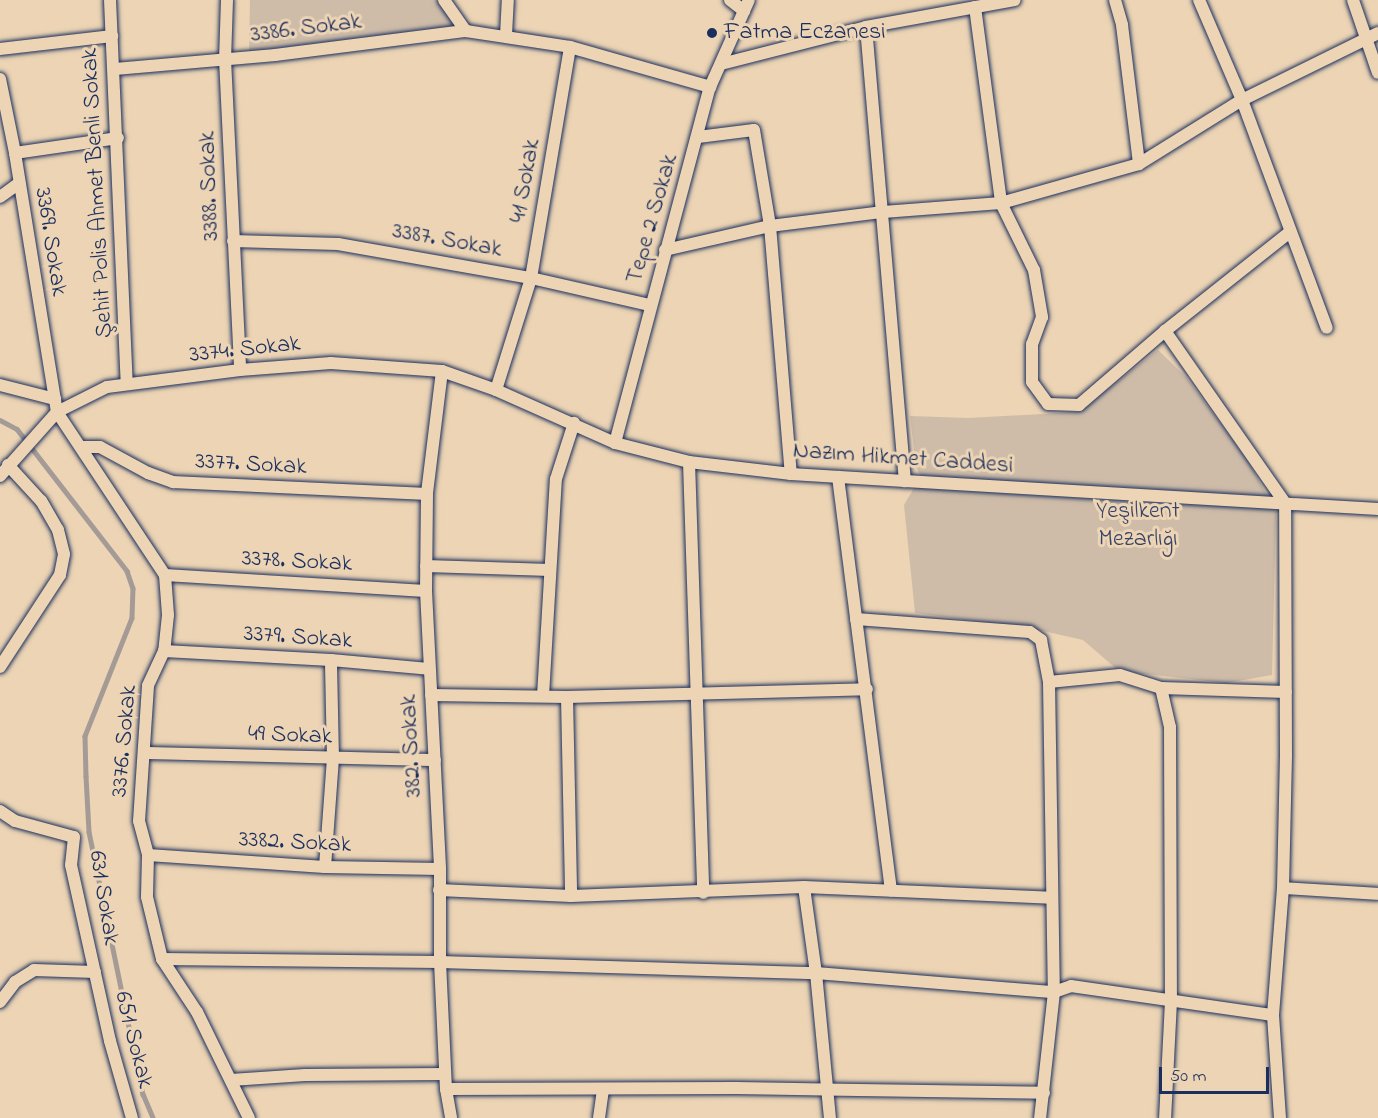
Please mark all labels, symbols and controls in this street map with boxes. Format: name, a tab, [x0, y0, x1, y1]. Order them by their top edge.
street label: 3386. Sokak	[249, 8, 363, 50]
place label: Fatma Eczanesi	[724, 19, 885, 47]
marker: Fatma Eczanesi	[705, 26, 719, 40]
street label: Şehit Polis Ahmet Benli Sokak	[76, 47, 120, 339]
street label: 3388. Sokak	[194, 131, 226, 241]
street label: 41 Sokak	[504, 137, 548, 225]
street label: Tepe 2 Sokak	[621, 151, 685, 287]
street label: 3369. Sokak	[27, 186, 73, 298]
street label: 3387. Sokak	[390, 217, 504, 265]
street label: 3374. Sokak	[188, 330, 302, 370]
street label: Nazım Hikmet Caddesi	[792, 437, 1014, 481]
street label: 3377. Sokak	[194, 448, 308, 482]
park label: Yeşilkent Mezarlığı	[1096, 498, 1180, 554]
street label: 3378. Sokak	[241, 545, 353, 579]
street label: 3379. Sokak	[243, 620, 353, 656]
street label: 3376. Sokak	[106, 684, 144, 798]
street label: 382. Sokak	[395, 694, 429, 798]
street label: 49 Sokak	[247, 720, 333, 752]
street label: 3382. Sokak	[238, 826, 352, 860]
street label: 631 Sokak	[81, 849, 125, 947]
street label: 651 Sokak	[107, 988, 159, 1092]
scale bar	[1162, 1055, 1272, 1093]
text: 50 m	[1170, 1064, 1207, 1090]

